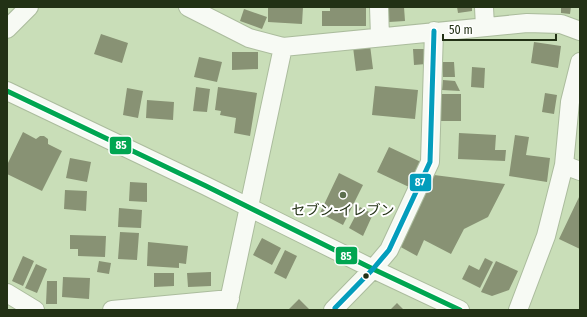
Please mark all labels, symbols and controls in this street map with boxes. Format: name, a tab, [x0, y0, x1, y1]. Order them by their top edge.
scale bar	[443, 16, 556, 42]
text: 50 m	[449, 23, 473, 37]
line badge: 85	[109, 136, 132, 155]
text: 85	[115, 139, 127, 152]
line badge: 87	[409, 173, 432, 192]
text: 87	[415, 176, 425, 189]
marker: セブン-イレブン	[338, 190, 348, 200]
place label: セブン-イレブン	[291, 202, 395, 219]
line badge: 85	[335, 246, 358, 265]
text: 85	[340, 250, 352, 263]
unlabelled marker	[361, 271, 371, 281]

